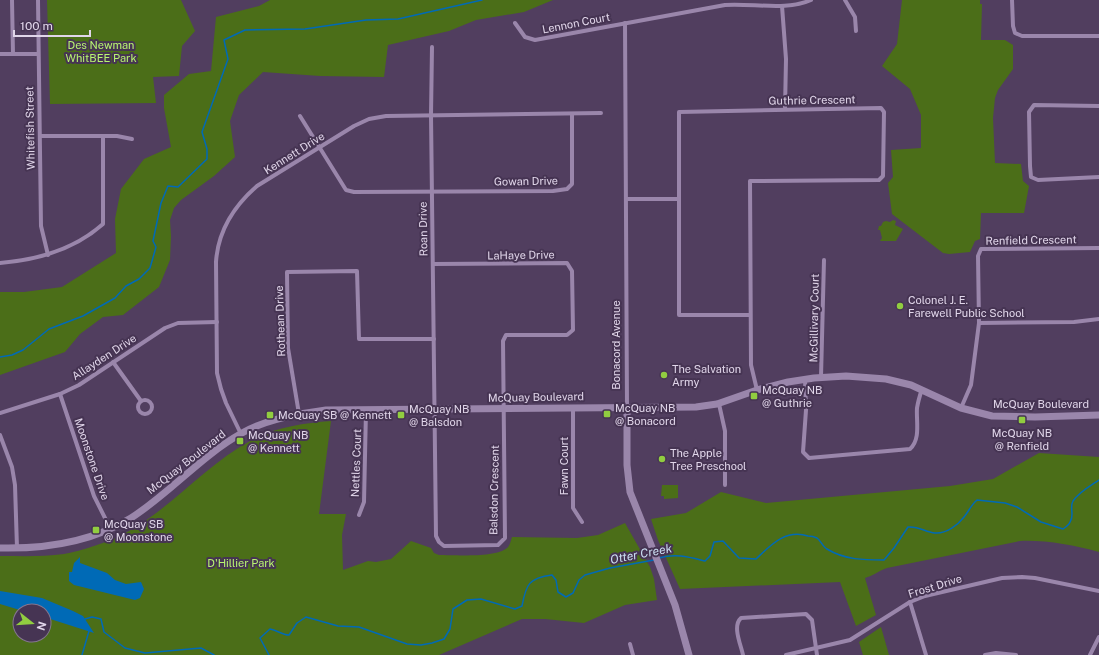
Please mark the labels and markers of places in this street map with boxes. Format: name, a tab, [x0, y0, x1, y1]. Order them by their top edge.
place label: Colonel J. E. Farewell Public School	[908, 294, 1025, 319]
marker: Colonel J. E. Farewell Public School	[895, 301, 905, 311]
place label: The Salvation Army	[672, 363, 741, 388]
marker: The Salvation Army	[659, 370, 669, 380]
place label: McQuay NB @ Guthrie	[762, 384, 822, 409]
marker: McQuay NB @ Guthrie	[749, 391, 759, 401]
place label: McQuay NB @ Bonacord	[615, 402, 676, 427]
place label: McQuay NB @ Balsdon	[409, 403, 469, 428]
place label: McQuay SB @ Kennett	[278, 409, 392, 421]
marker: McQuay NB @ Bonacord	[602, 409, 612, 419]
marker: McQuay SB @ Kennett	[265, 410, 275, 420]
marker: McQuay NB @ Balsdon	[396, 410, 406, 420]
marker: McQuay NB @ Renfield	[1017, 415, 1027, 425]
place label: McQuay NB @ Renfield	[992, 427, 1052, 452]
place label: McQuay NB @ Kennett	[248, 429, 308, 454]
marker: McQuay NB @ Kennett	[235, 436, 245, 446]
place label: The Apple Tree Preschool	[670, 447, 746, 472]
marker: The Apple Tree Preschool	[657, 454, 667, 464]
place label: McQuay SB @ Moonstone	[104, 518, 173, 543]
marker: McQuay SB @ Moonstone	[91, 525, 101, 535]

